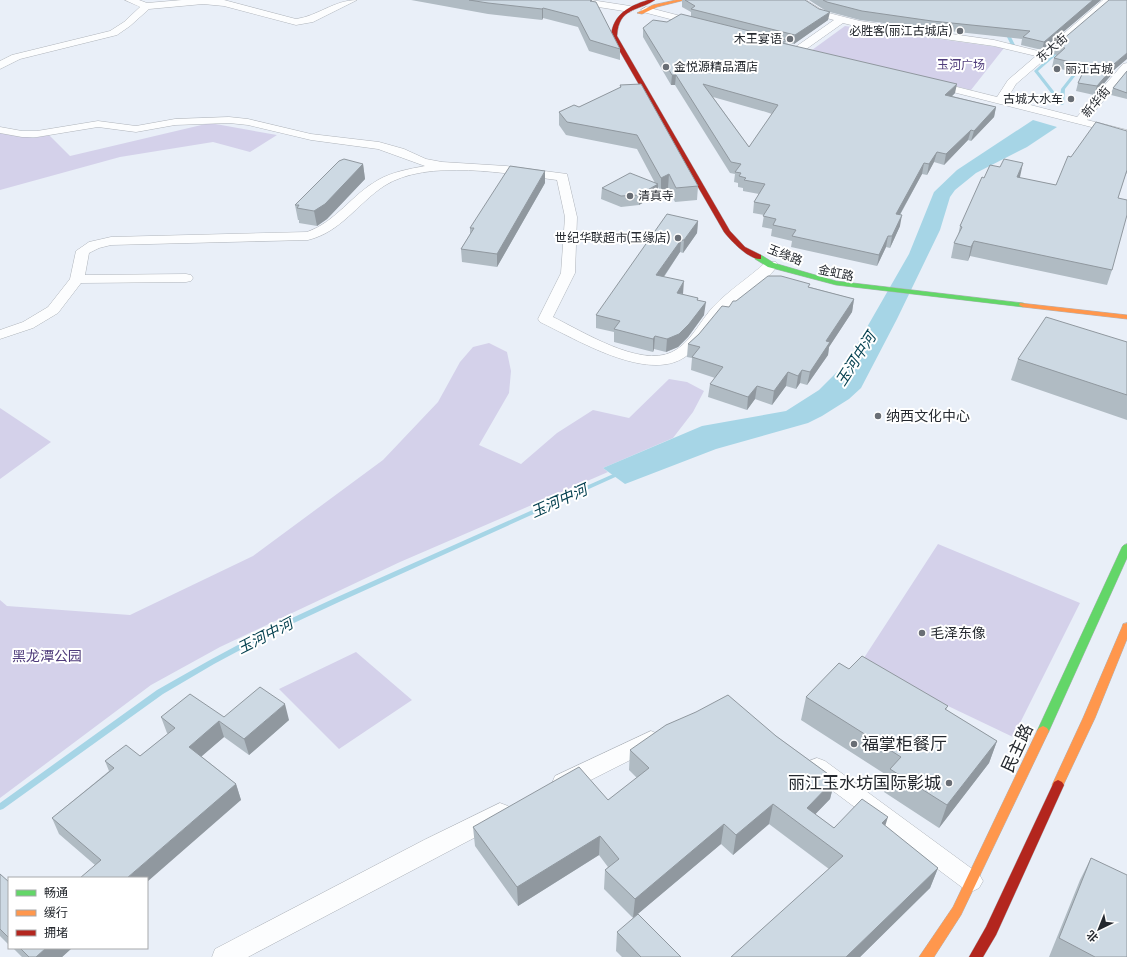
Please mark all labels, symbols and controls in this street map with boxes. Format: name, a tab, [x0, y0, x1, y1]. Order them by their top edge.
place label: 必胜客(丽江古城店)	[849, 24, 952, 38]
marker: 必胜客(丽江古城店)	[955, 26, 965, 36]
street label: 东大街	[1034, 31, 1070, 65]
place label: 木王宴语	[734, 32, 782, 46]
marker: 木王宴语	[785, 34, 795, 44]
park label: 玉河广场	[937, 58, 985, 72]
place label: 金悦源精品酒店	[674, 60, 758, 74]
marker: 金悦源精品酒店	[661, 62, 671, 72]
place label: 丽江古城	[1065, 62, 1113, 76]
marker: 丽江古城	[1052, 64, 1062, 74]
street label: 新华街	[1079, 84, 1113, 120]
place label: 古城大水车	[1003, 92, 1063, 106]
marker: 古城大水车	[1066, 94, 1076, 104]
place label: 清真寺	[638, 189, 674, 203]
marker: 清真寺	[625, 191, 635, 201]
place label: 世纪华联超市(玉缘店)	[555, 231, 670, 245]
marker: 世纪华联超市(玉缘店)	[673, 233, 683, 243]
street label: 玉缘路	[766, 242, 804, 268]
street label: 金虹路	[817, 262, 855, 284]
water label: 玉河中河	[832, 326, 882, 389]
place label: 纳西文化中心	[886, 408, 970, 425]
marker: 纳西文化中心	[873, 411, 883, 421]
water label: 玉河中河	[528, 479, 593, 521]
water label: 玉河中河	[234, 613, 298, 658]
place label: 毛泽东像	[930, 625, 986, 642]
marker: 毛泽东像	[917, 628, 927, 638]
park label: 黑龙潭公园	[12, 648, 82, 665]
street label: 民主路	[997, 721, 1038, 776]
place label: 福掌柜餐厅	[862, 734, 947, 755]
marker: 福掌柜餐厅	[849, 739, 859, 749]
place label: 丽江玉水坊国际影城	[788, 773, 941, 794]
marker: 丽江玉水坊国际影城	[944, 778, 954, 788]
legend	[8, 877, 148, 949]
text: 畅通	[44, 886, 68, 900]
text: 缓行	[44, 906, 68, 920]
north arrow	[1079, 909, 1119, 949]
text: 拥堵	[44, 926, 68, 940]
text: 北	[1084, 927, 1101, 944]

